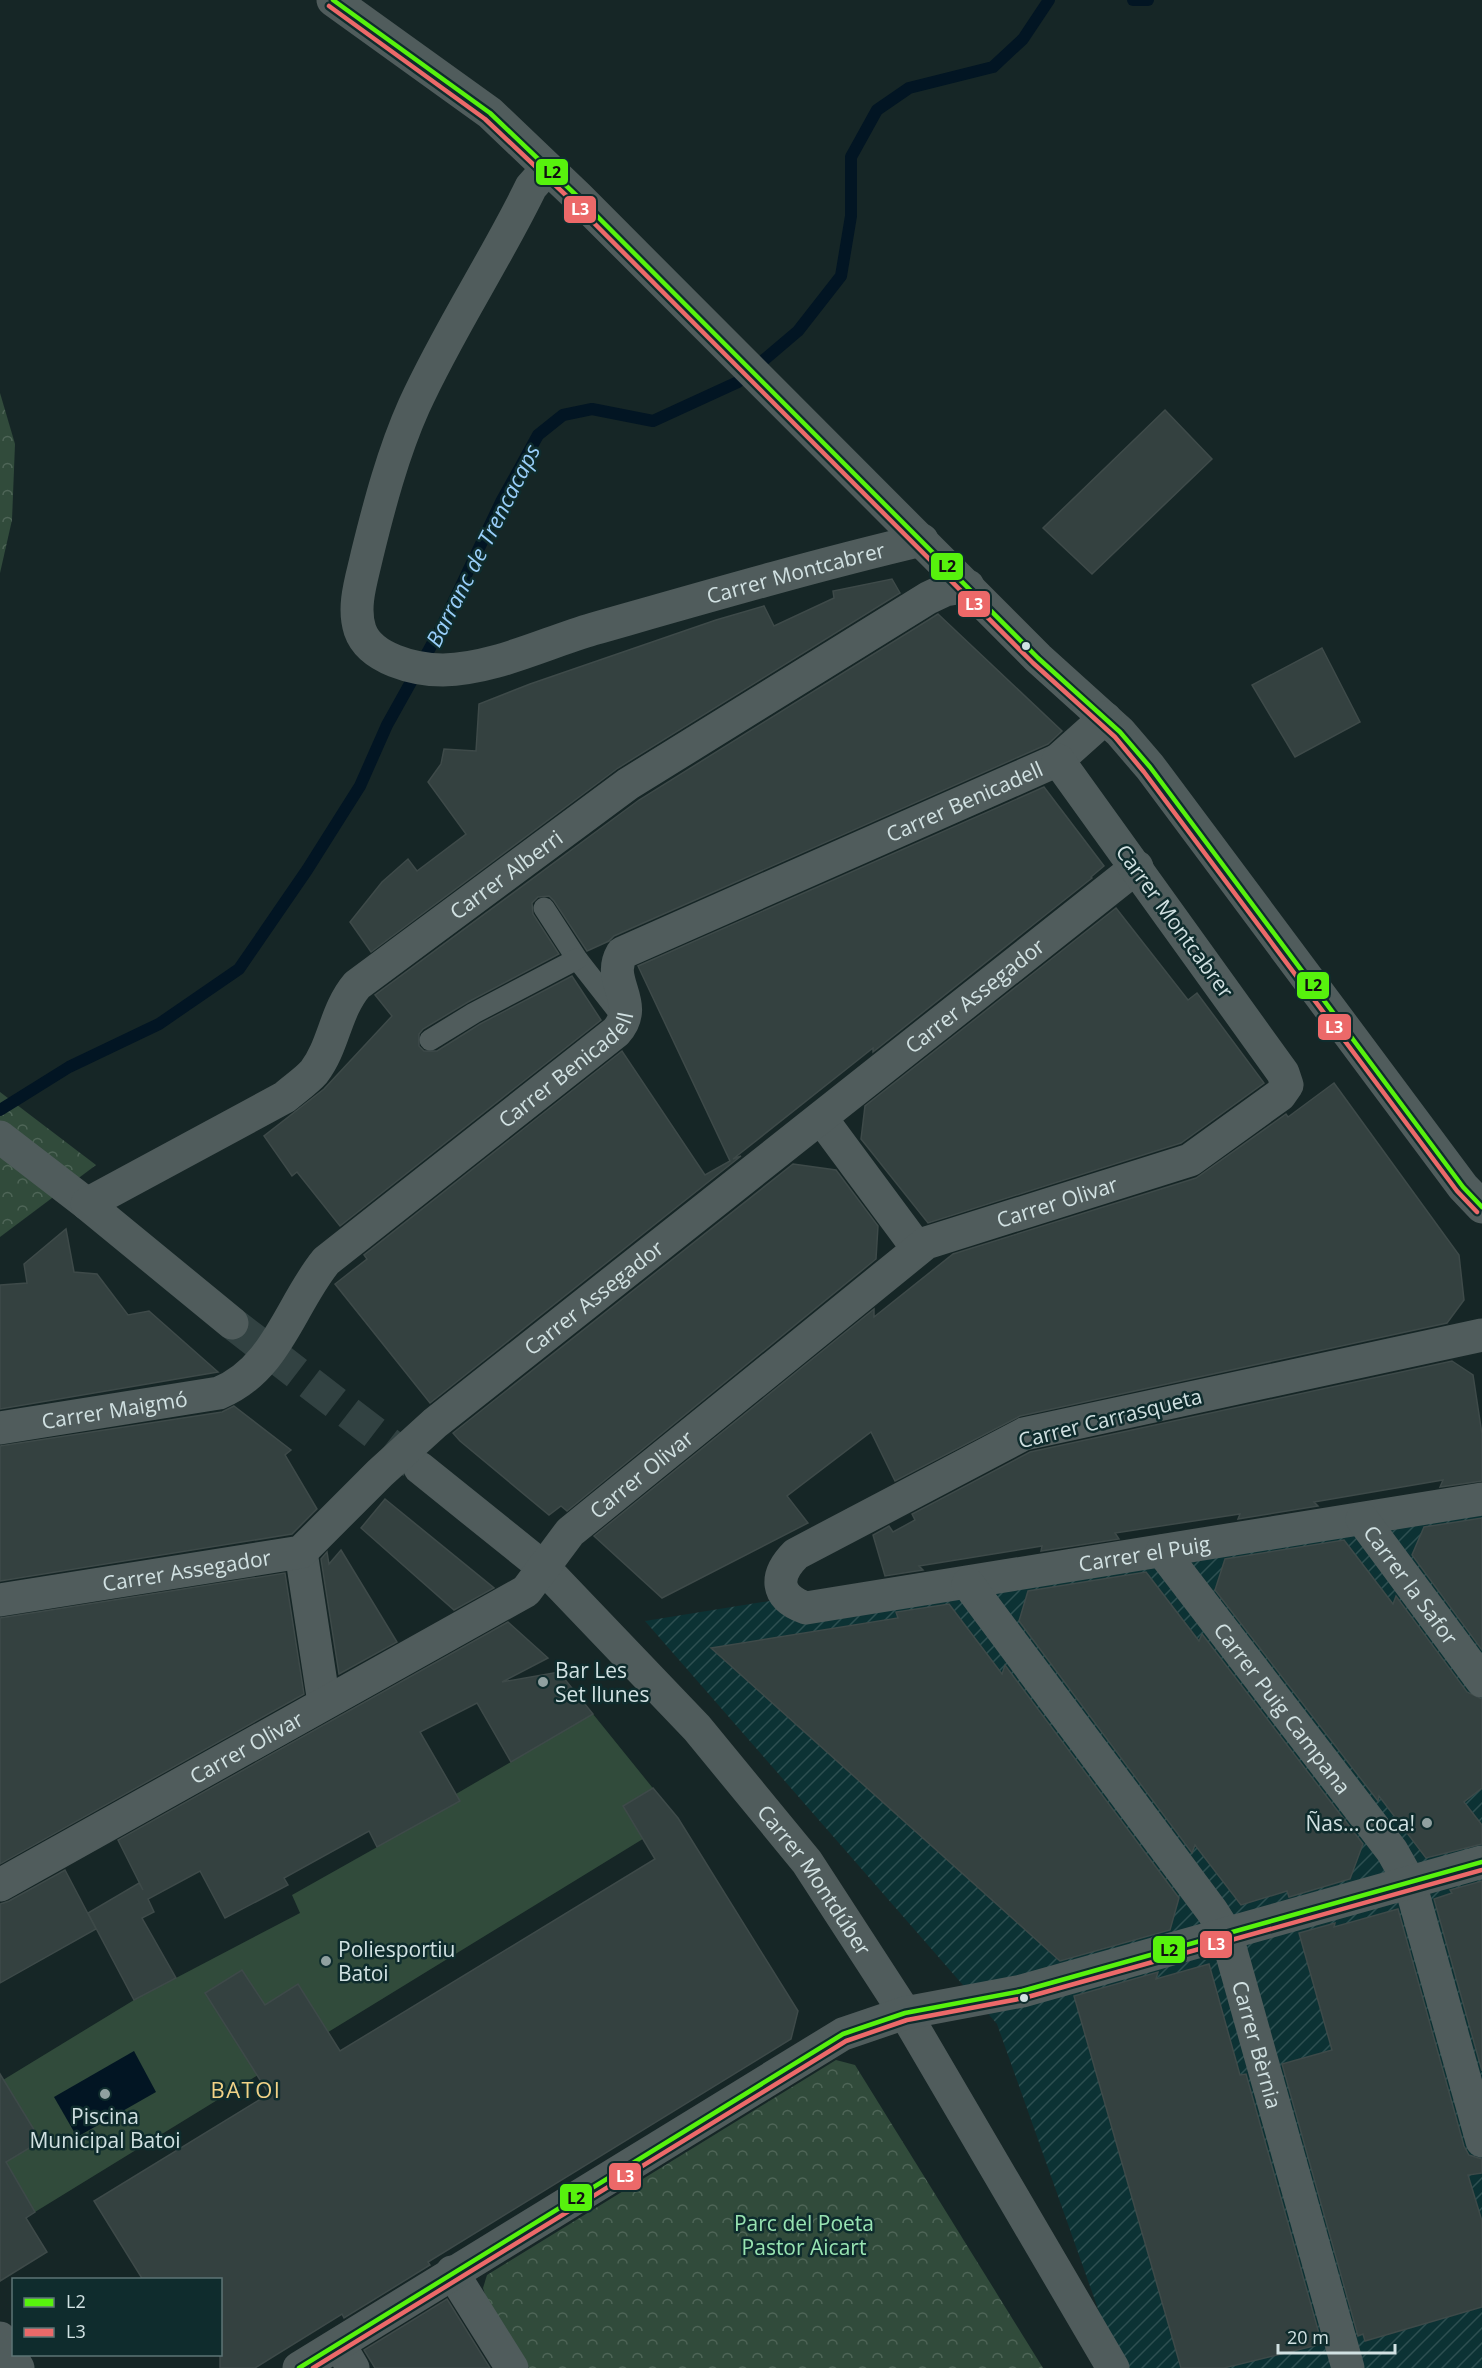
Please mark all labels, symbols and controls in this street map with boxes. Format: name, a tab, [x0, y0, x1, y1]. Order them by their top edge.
line badge: L2	[535, 158, 569, 186]
text: L2	[543, 161, 561, 183]
line badge: L3	[563, 195, 597, 224]
text: L3	[571, 198, 589, 220]
water label: Barranc de Trencacaps	[418, 438, 546, 651]
street label: Carrer Montcabrer	[703, 535, 888, 610]
line badge: L2	[930, 552, 964, 581]
text: L2	[938, 555, 956, 577]
line badge: L3	[957, 590, 991, 618]
text: L3	[965, 593, 983, 615]
unlabelled marker	[1020, 640, 1032, 652]
street label: Carrer Benicadell	[882, 755, 1047, 848]
street label: Carrer Alberri	[444, 823, 568, 926]
street label: Carrer Montcabrer	[1110, 839, 1240, 1004]
street label: Carrer Assegador	[899, 932, 1050, 1060]
line badge: L2	[1296, 971, 1330, 1000]
text: L2	[1304, 974, 1322, 996]
street label: Carrer Benicadell	[492, 1010, 639, 1134]
line badge: L3	[1317, 1013, 1352, 1041]
text: L3	[1325, 1016, 1343, 1038]
street label: Carrer Olivar	[993, 1170, 1121, 1234]
street label: Carrer Assegador	[518, 1233, 669, 1361]
street label: Carrer Carrasqueta	[1015, 1382, 1205, 1454]
street label: Carrer Maigmó	[40, 1384, 189, 1435]
street label: Carrer Olivar	[584, 1423, 699, 1525]
street label: Carrer la Safor	[1357, 1520, 1465, 1651]
street label: Carrer el Puig	[1077, 1529, 1212, 1578]
street label: Carrer Assegador	[100, 1543, 273, 1597]
street label: Carrer Puig Campana	[1208, 1617, 1357, 1800]
place label: Bar Les Set llunes	[555, 1656, 649, 1708]
marker: Bar Les Set llunes	[536, 1675, 550, 1689]
street label: Carrer Olivar	[184, 1704, 308, 1790]
street label: Carrer Montdúber	[751, 1799, 878, 1961]
place label: Ñas... coca!	[1306, 1809, 1415, 1837]
marker: Ñas... coca!	[1420, 1816, 1434, 1830]
line badge: L3	[1199, 1930, 1233, 1959]
text: L3	[1207, 1933, 1225, 1955]
place label: Poliesportiu Batoi	[338, 1935, 455, 1987]
line badge: L2	[1152, 1935, 1186, 1964]
text: L2	[1160, 1939, 1178, 1961]
marker: Poliesportiu Batoi	[319, 1954, 333, 1968]
street label: Carrer Bèrnia	[1226, 1977, 1289, 2112]
unlabelled marker	[1018, 1992, 1030, 2004]
district label: BATOI	[211, 2074, 282, 2104]
marker: Piscina Municipal Batoi	[98, 2087, 112, 2101]
place label: Piscina Municipal Batoi	[29, 2102, 181, 2154]
line badge: L3	[608, 2162, 642, 2191]
text: L3	[616, 2165, 634, 2187]
line badge: L2	[559, 2183, 593, 2212]
text: L2	[567, 2187, 585, 2209]
park label: Parc del Poeta Pastor Aicart	[734, 2209, 874, 2261]
legend	[12, 2278, 222, 2356]
text: L2	[66, 2289, 86, 2313]
scale bar	[1278, 2317, 1395, 2355]
text: L3	[66, 2319, 86, 2343]
text: 20 m	[1287, 2325, 1329, 2349]

